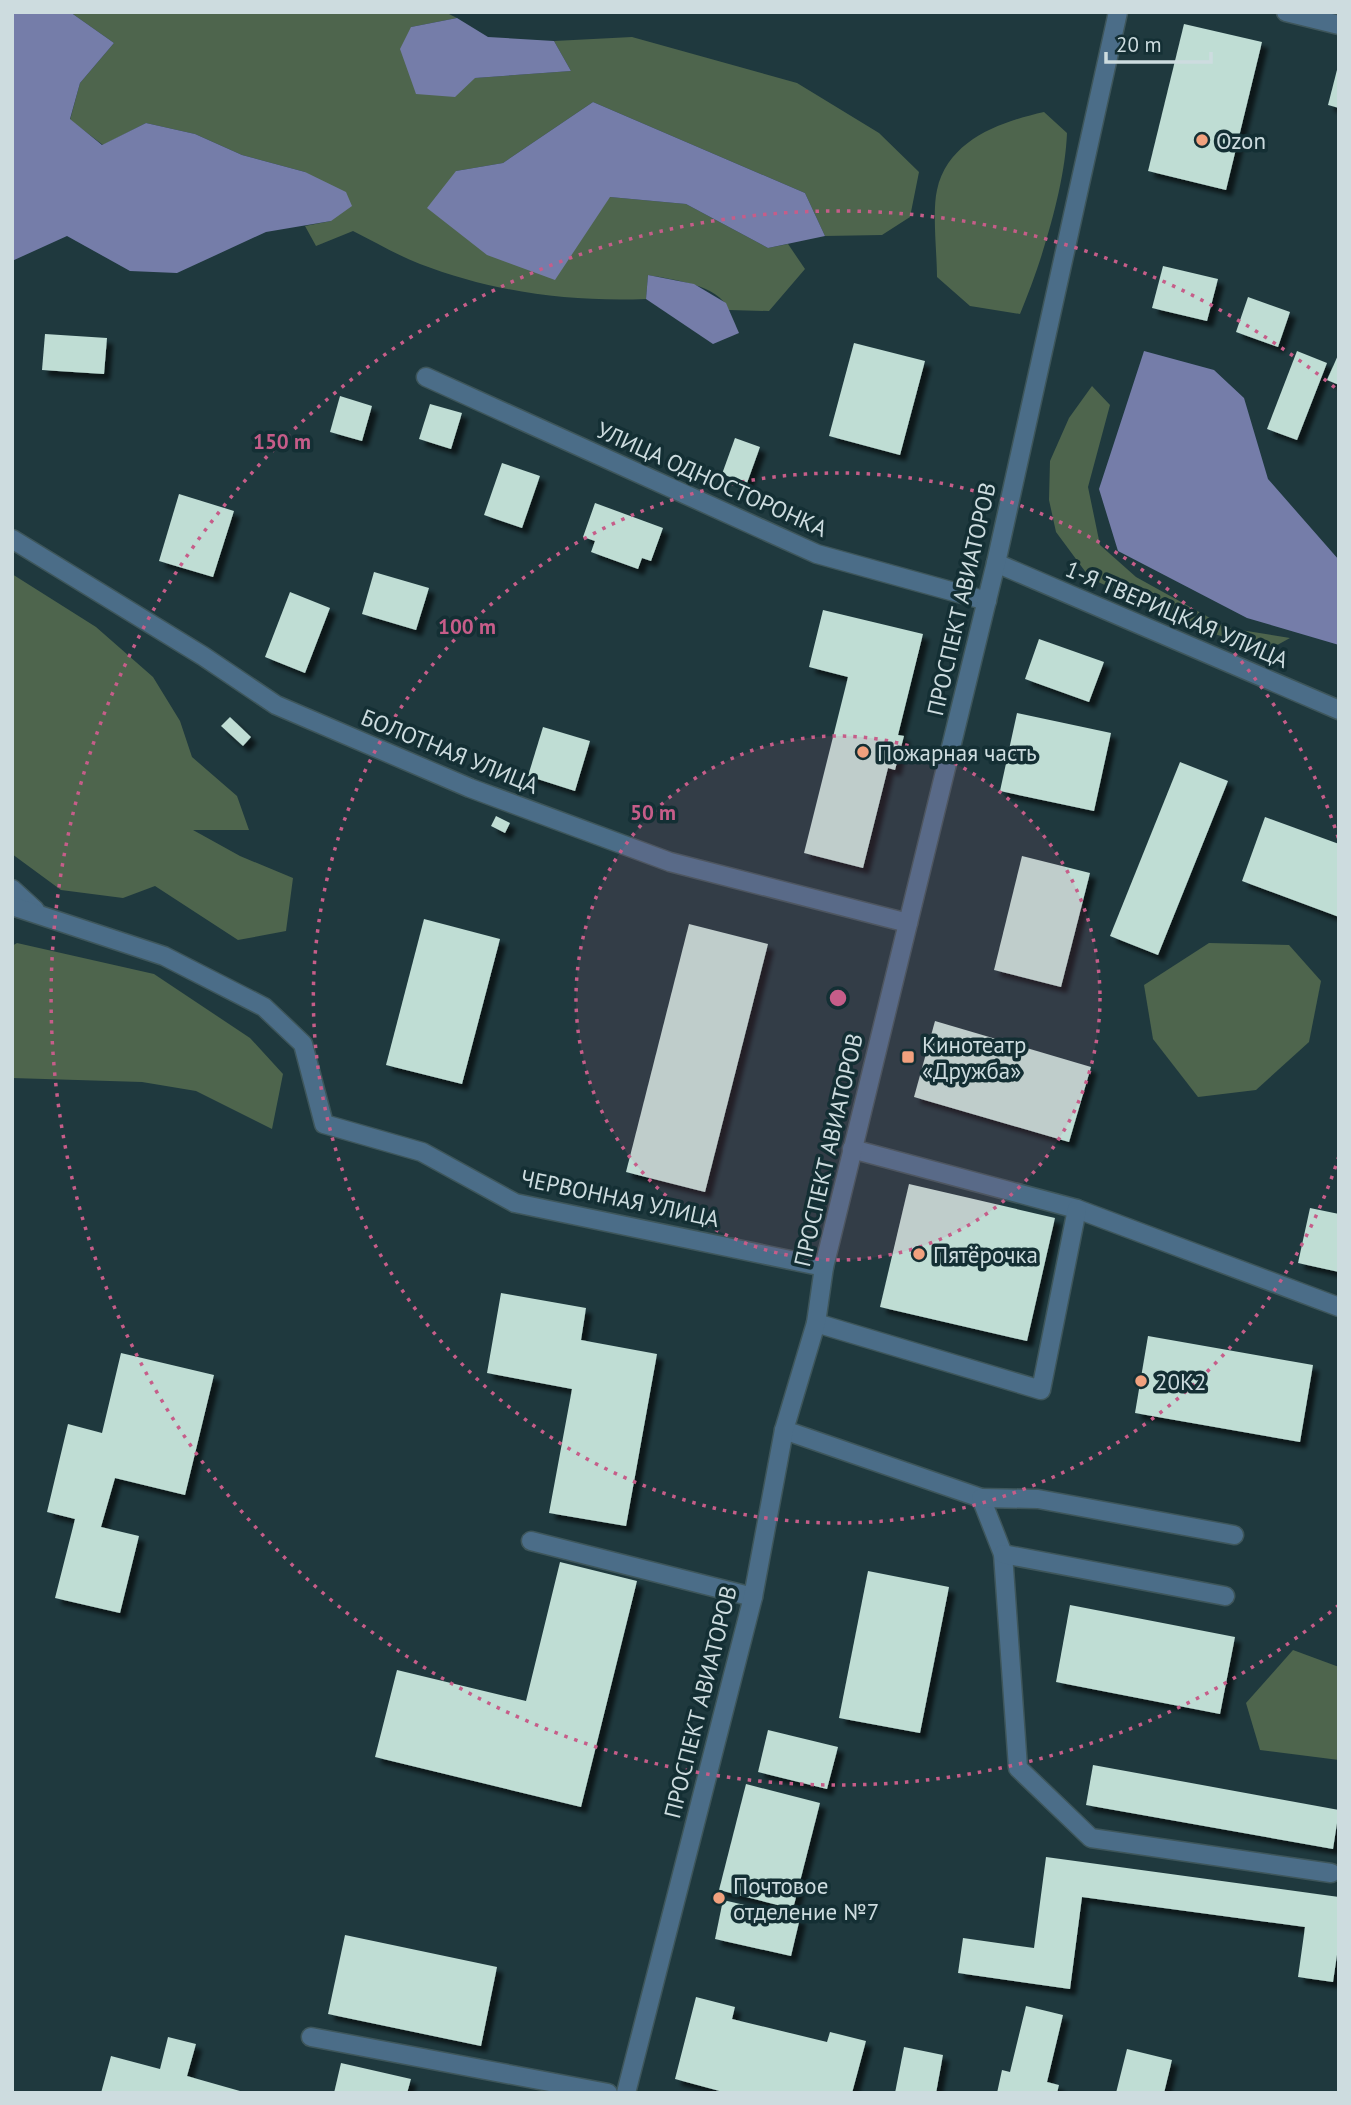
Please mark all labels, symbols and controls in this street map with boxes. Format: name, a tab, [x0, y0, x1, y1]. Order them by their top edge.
scale bar	[1106, 21, 1211, 65]
text: 20 m	[1116, 31, 1162, 58]
place label: Ozon	[1216, 126, 1266, 155]
marker: Ozon	[1194, 132, 1210, 148]
street label: УЛИЦА ОДНОСТОРОНКА	[592, 415, 832, 543]
text: 150 m	[253, 428, 311, 455]
street label: ПРОСПЕКТ АВИАТОРОВ	[920, 480, 1002, 718]
street label: 1-Я ТВЕРИЦКАЯ УЛИЦА	[1061, 554, 1293, 674]
text: 100 m	[438, 613, 496, 640]
street label: БОЛОТНАЯ УЛИЦА	[357, 702, 543, 800]
place label: Пожарная часть	[877, 738, 1037, 767]
marker: Пожарная часть	[855, 744, 871, 760]
text: 50 m	[630, 799, 676, 826]
centre of rings	[826, 986, 850, 1010]
place label: Кинотеатр «Дружба»	[922, 1030, 1026, 1085]
street label: ПРОСПЕКТ АВИАТОРОВ	[787, 1031, 869, 1269]
marker: Кинотеатр «Дружба»	[900, 1049, 916, 1065]
street label: ЧЕРВОННАЯ УЛИЦА	[518, 1163, 723, 1233]
place label: Пятёрочка	[933, 1240, 1038, 1269]
marker: Пятёрочка	[911, 1246, 927, 1262]
place label: 20К2	[1155, 1367, 1207, 1396]
marker: 20К2	[1133, 1373, 1149, 1389]
street label: ПРОСПЕКТ АВИАТОРОВ	[657, 1583, 743, 1821]
place label: Почтовое отделение №7	[733, 1871, 879, 1926]
marker: Почтовое отделение №7	[711, 1890, 727, 1906]

